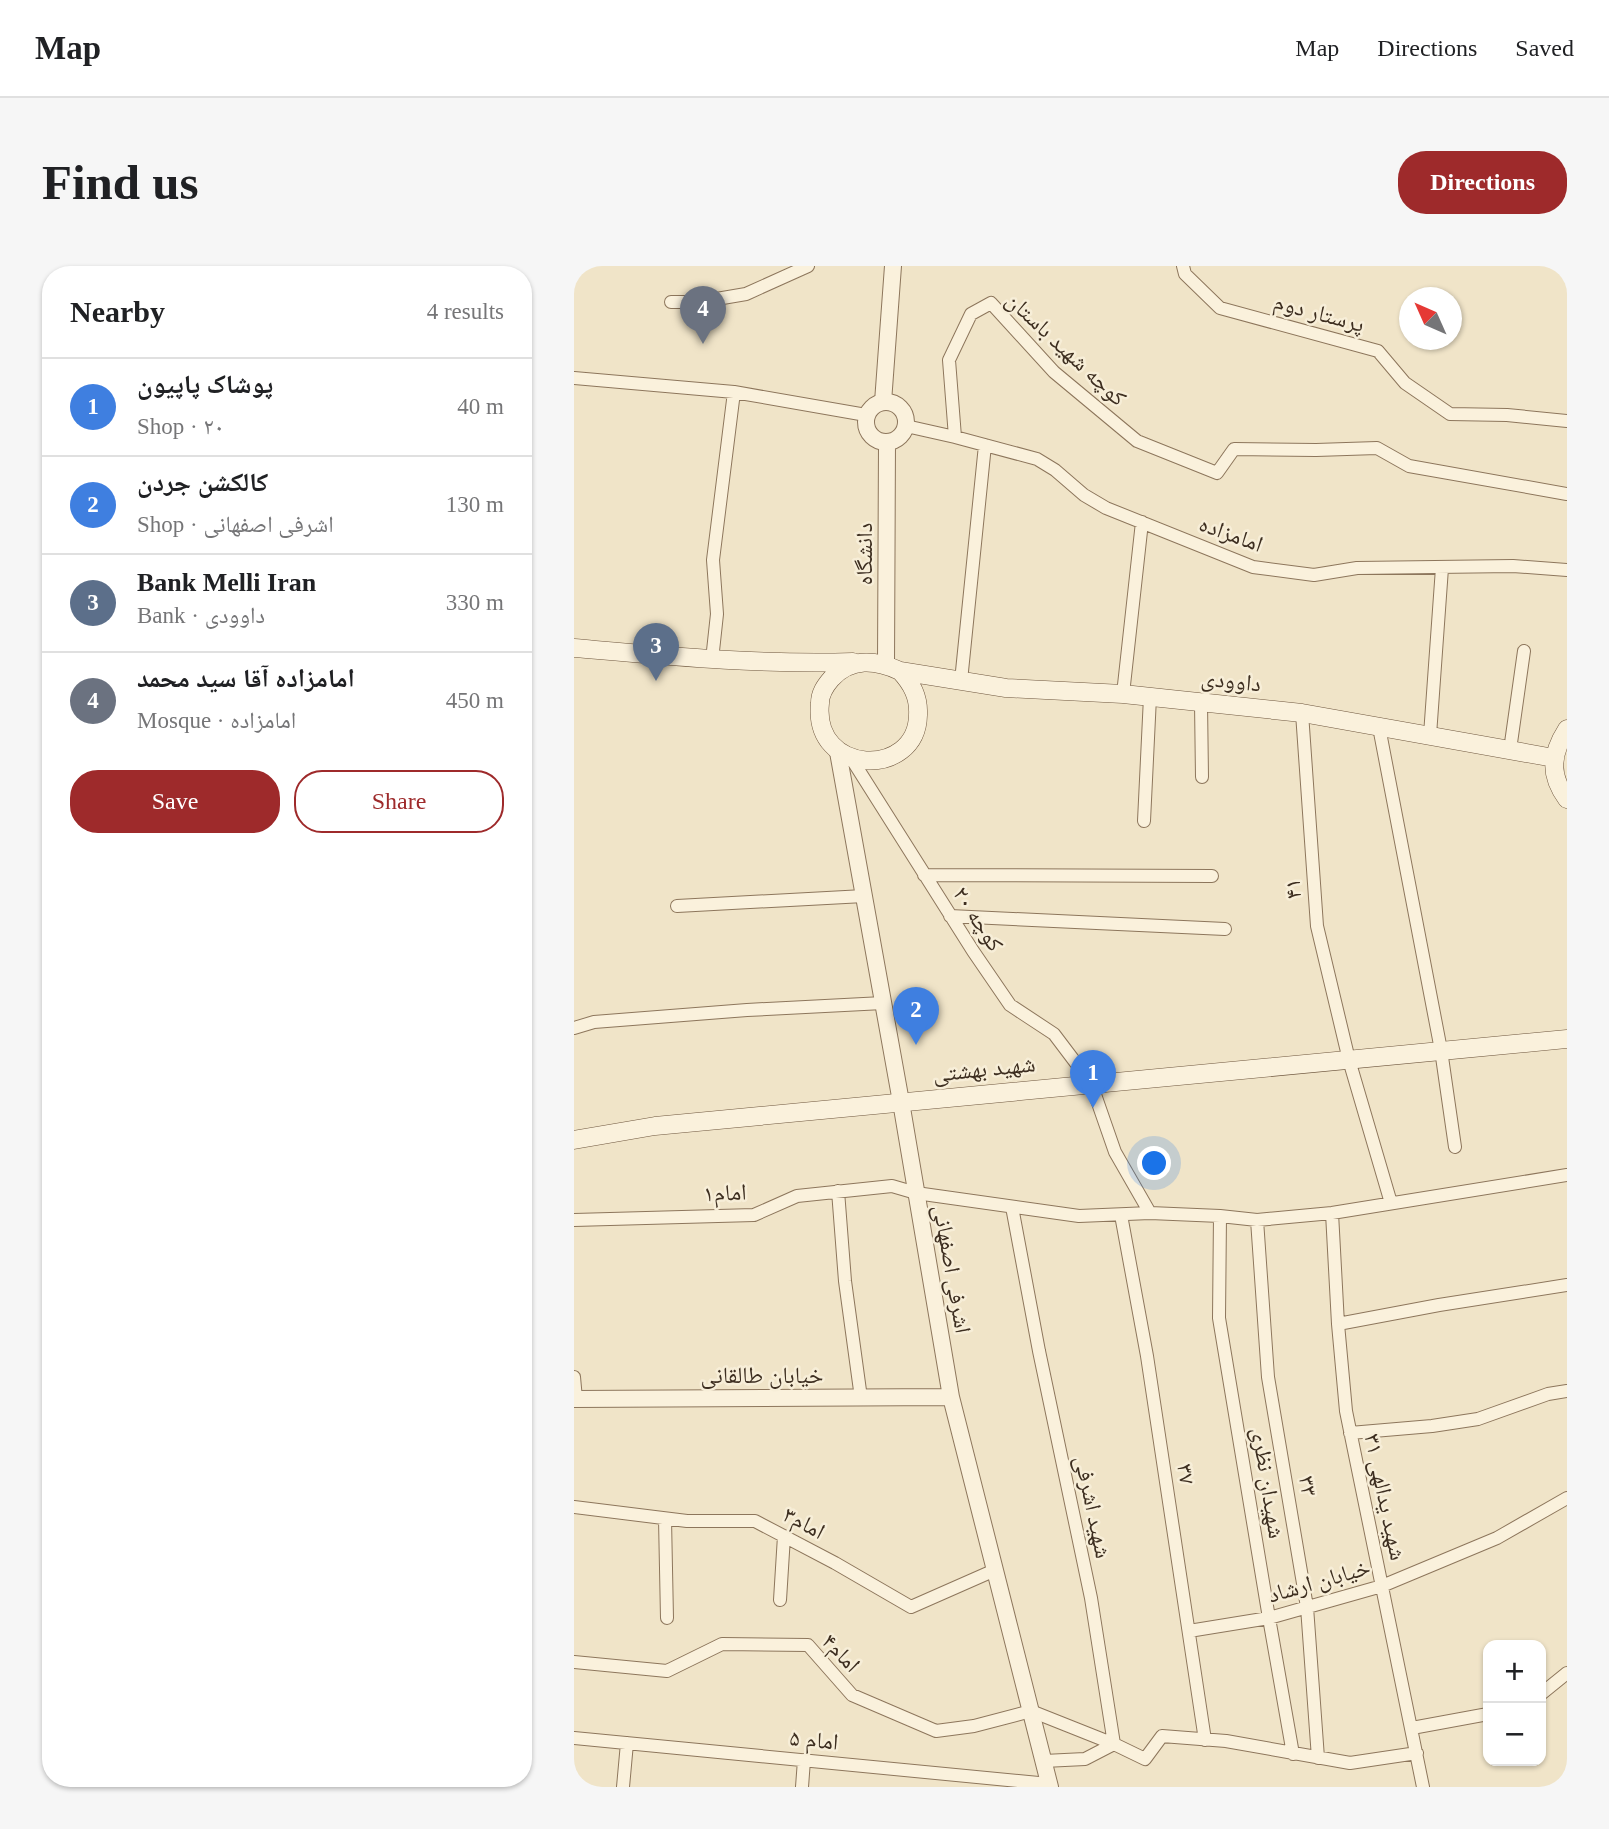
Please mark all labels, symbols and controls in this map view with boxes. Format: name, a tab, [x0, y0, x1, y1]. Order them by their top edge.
text: Map	[35, 30, 101, 66]
text: Map	[1295, 35, 1339, 61]
text: Directions	[1377, 35, 1477, 61]
text: Saved	[1515, 35, 1574, 61]
button: Directions	[1398, 151, 1567, 214]
text: Find us	[42, 155, 199, 210]
pin: 4	[680, 286, 726, 344]
street label: کوچه شهید باستان	[1000, 287, 1131, 412]
north arrow	[1399, 287, 1462, 350]
street label: پرستار دوم	[1270, 289, 1367, 340]
text: Nearby	[70, 295, 165, 328]
text: 4 results	[427, 299, 504, 324]
text: پوشاک پاپیون	[137, 370, 273, 399]
text: 1	[87, 394, 99, 419]
text: 40 m	[457, 394, 504, 419]
text: Shop · ۲۰	[137, 414, 224, 439]
text: کالکشن جردن	[137, 468, 268, 497]
text: 2	[87, 492, 99, 517]
text: 130 m	[446, 492, 504, 517]
street label: امامزاده	[1196, 511, 1266, 557]
text: Shop · اشرفی اصفهانی	[137, 512, 334, 537]
street label: دانشگاه	[852, 523, 877, 585]
text: Bank Melli Iran	[137, 568, 316, 597]
text: 3	[87, 590, 99, 615]
text: 330 m	[446, 590, 504, 615]
text: Bank · داوودی	[137, 603, 265, 628]
pin: 3	[633, 623, 679, 681]
text: امامزاده آقا سید محمد	[137, 664, 355, 693]
street label: داوودی	[1200, 665, 1262, 698]
text: 4	[87, 688, 99, 713]
text: 450 m	[446, 688, 504, 713]
text: Mosque · امامزاده	[137, 708, 296, 733]
button: Save	[70, 770, 280, 833]
button: Share	[294, 770, 504, 833]
street label: ۴۱	[1280, 878, 1306, 900]
street label: کوچه ۲۰	[947, 882, 1008, 957]
pin: 2	[893, 987, 939, 1045]
pin: 1	[1070, 1050, 1116, 1108]
street label: شهید بهشتی	[931, 1051, 1037, 1088]
your location	[1137, 1146, 1171, 1180]
street label: امام۱	[703, 1179, 747, 1210]
street label: اشرفی اصفهانی	[927, 1203, 976, 1335]
street label: خیابان طالقانی	[701, 1363, 823, 1389]
street label: شهیدان نظری	[1246, 1426, 1289, 1540]
street label: ۳۱ شهید یدالهی	[1358, 1431, 1411, 1563]
street label: شهید اشرفی	[1069, 1453, 1116, 1561]
street label: ۳۷	[1172, 1462, 1200, 1486]
street label: ۳۳	[1294, 1474, 1322, 1498]
street label: امام۳	[778, 1502, 829, 1547]
street label: خیابان ارشاد	[1265, 1555, 1373, 1608]
street label: امام۴	[815, 1629, 865, 1679]
map controls	[1483, 1640, 1546, 1766]
button: +	[1483, 1640, 1546, 1703]
button: −	[1483, 1703, 1546, 1766]
street label: امام ۵	[788, 1725, 840, 1758]

